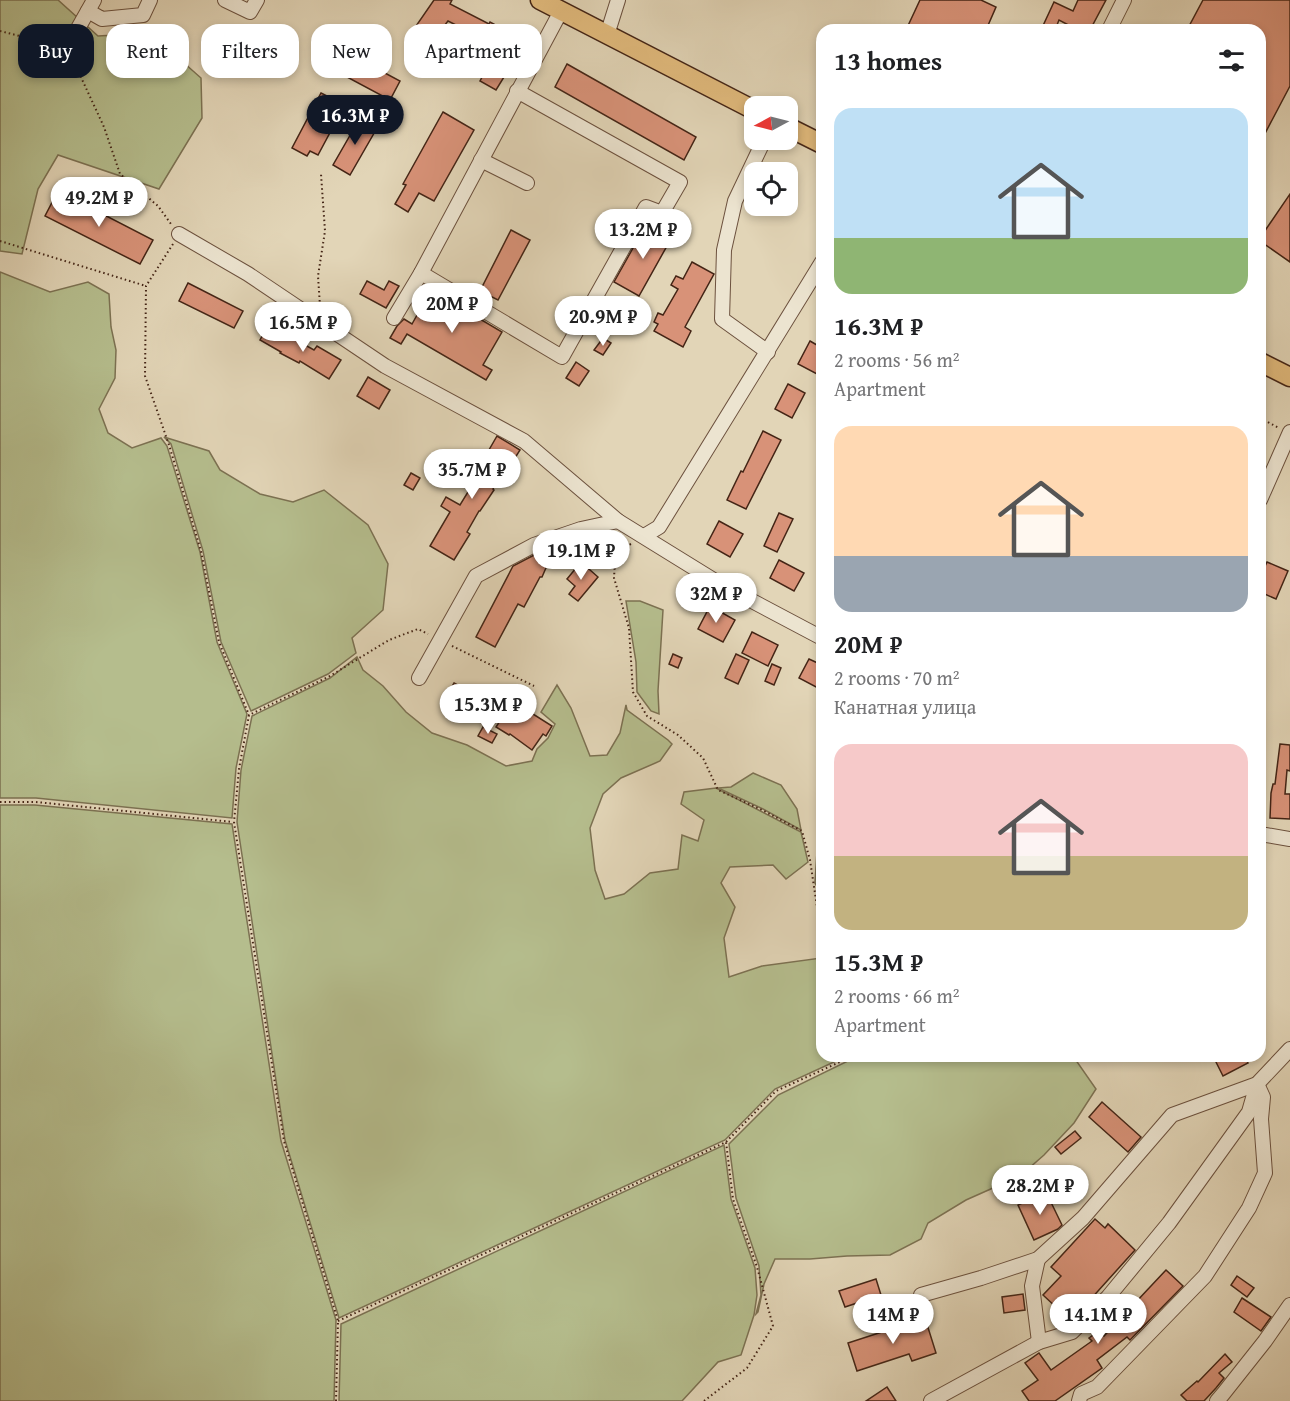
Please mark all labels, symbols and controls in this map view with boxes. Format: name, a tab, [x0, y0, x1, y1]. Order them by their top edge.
chip: Buy	[18, 24, 94, 78]
chip: Rent	[106, 24, 189, 78]
chip: Filters	[201, 24, 299, 78]
chip: New	[311, 24, 392, 78]
chip: Apartment	[404, 24, 542, 78]
text: 13 homes	[834, 41, 942, 80]
icon: filters	[1215, 44, 1248, 77]
pin: 16.3M ₽	[300, 95, 410, 146]
north arrow	[744, 96, 798, 150]
map controls	[744, 96, 798, 216]
text: 16.3M ₽	[321, 100, 389, 129]
icon: home	[987, 147, 1095, 255]
button: locate	[744, 162, 798, 216]
pin: 49.2M ₽	[44, 177, 154, 228]
text: 49.2M ₽	[65, 182, 133, 211]
pin: 13.2M ₽	[588, 209, 698, 260]
text: 13.2M ₽	[609, 214, 677, 243]
pin: 20M ₽	[410, 283, 494, 334]
text: 20M ₽	[426, 288, 478, 317]
pin: 20.9M ₽	[548, 296, 658, 347]
text: 20.9M ₽	[569, 301, 637, 330]
pin: 16.5M ₽	[248, 302, 358, 353]
text: 16.3M ₽	[834, 306, 923, 345]
text: 16.5M ₽	[269, 307, 337, 336]
text: 2 rooms · 56 m²	[834, 345, 960, 374]
text: Apartment	[834, 374, 926, 403]
pin: 35.7M ₽	[417, 449, 527, 500]
text: 35.7M ₽	[438, 454, 506, 483]
icon: home	[987, 465, 1095, 573]
pin: 19.1M ₽	[526, 530, 636, 581]
text: 19.1M ₽	[547, 535, 615, 564]
pin: 32M ₽	[674, 573, 758, 624]
text: 32M ₽	[690, 578, 742, 607]
text: 20M ₽	[834, 624, 903, 663]
text: 2 rooms · 70 m²	[834, 663, 960, 692]
pin: 15.3M ₽	[433, 684, 543, 735]
text: 15.3M ₽	[454, 689, 522, 718]
text: Канатная улица	[834, 692, 976, 721]
icon: home	[987, 783, 1095, 891]
text: 15.3M ₽	[834, 942, 923, 981]
text: 2 rooms · 66 m²	[834, 981, 960, 1010]
text: Apartment	[834, 1010, 926, 1039]
pin: 28.2M ₽	[985, 1165, 1095, 1216]
text: 28.2M ₽	[1006, 1170, 1074, 1199]
pin: 14M ₽	[851, 1294, 935, 1345]
pin: 14.1M ₽	[1043, 1294, 1153, 1345]
text: 14M ₽	[867, 1299, 919, 1328]
text: 14.1M ₽	[1064, 1299, 1132, 1328]

